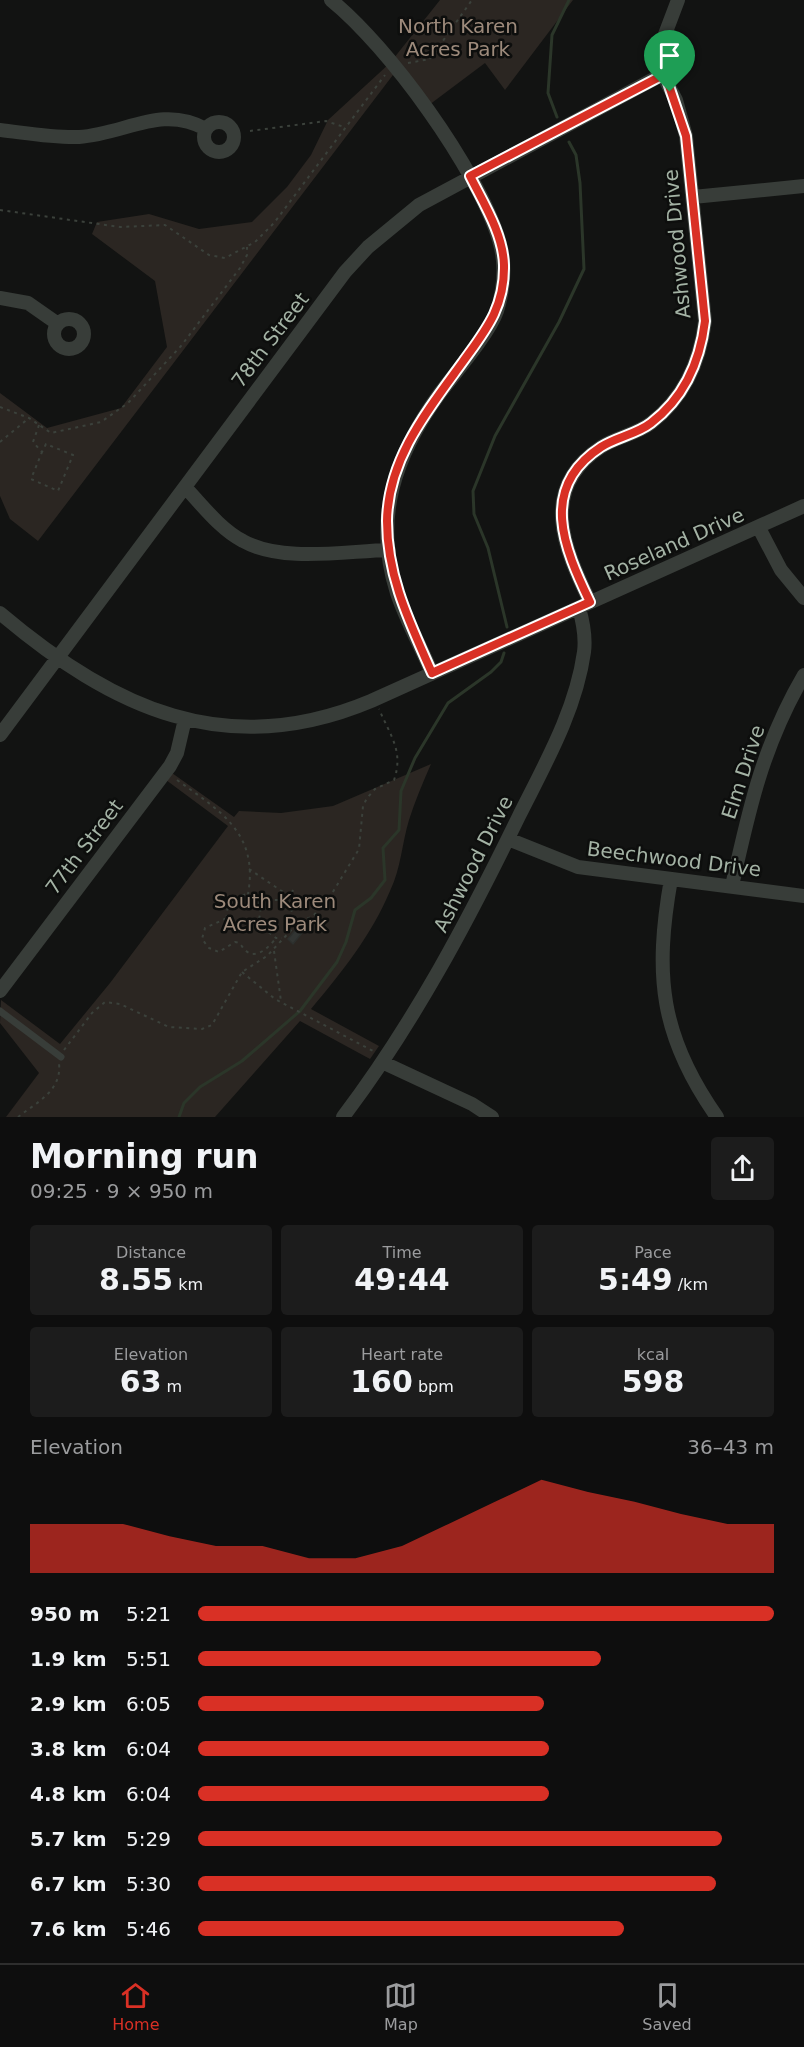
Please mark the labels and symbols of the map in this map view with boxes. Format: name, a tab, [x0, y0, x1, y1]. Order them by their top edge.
park label: North Karen Acres Park	[398, 14, 518, 61]
pin	[644, 30, 695, 92]
street label: Ashwood Drive	[659, 168, 695, 320]
street label: 78th Street	[226, 287, 314, 392]
street label: Roseland Drive	[600, 502, 748, 586]
street label: Elm Drive	[717, 722, 769, 822]
street label: Ashwood Drive	[428, 792, 518, 936]
street label: 77th Street	[40, 794, 128, 899]
street label: Beechwood Drive	[586, 836, 762, 882]
park label: South Karen Acres Park	[214, 889, 336, 936]

